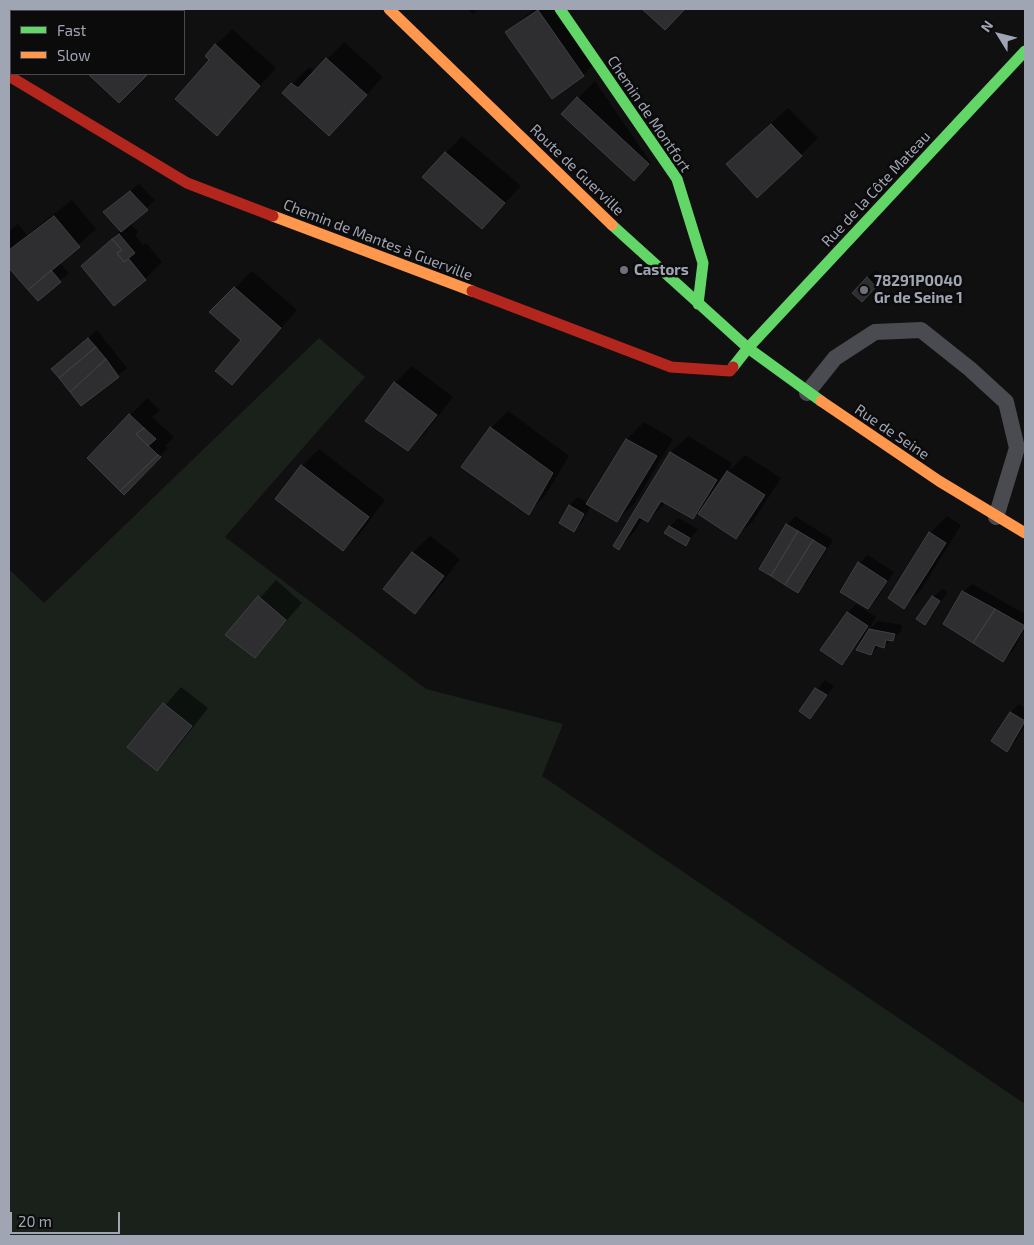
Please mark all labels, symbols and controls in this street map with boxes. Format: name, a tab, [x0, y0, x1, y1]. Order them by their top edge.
legend	[10, 10, 185, 75]
north arrow	[974, 10, 1024, 60]
text: N	[977, 17, 996, 35]
text: Fast	[57, 21, 86, 39]
text: Slow	[57, 46, 91, 64]
street label: Chemin de Montfort	[603, 53, 695, 175]
street label: Route de Guerville	[526, 120, 628, 220]
street label: Rue de la Côte Mateau	[818, 128, 934, 250]
street label: Chemin de Mantes à Guerville	[281, 196, 475, 284]
place label: Castors	[634, 261, 689, 279]
marker: Castors	[618, 264, 630, 276]
place label: 78291P0040 Gr de Seine 1	[874, 272, 963, 307]
marker: 78291P0040 Gr de Seine 1	[858, 284, 870, 296]
street label: Rue de Seine	[851, 400, 933, 464]
scale bar	[12, 1202, 122, 1234]
text: 20 m	[18, 1212, 52, 1230]

